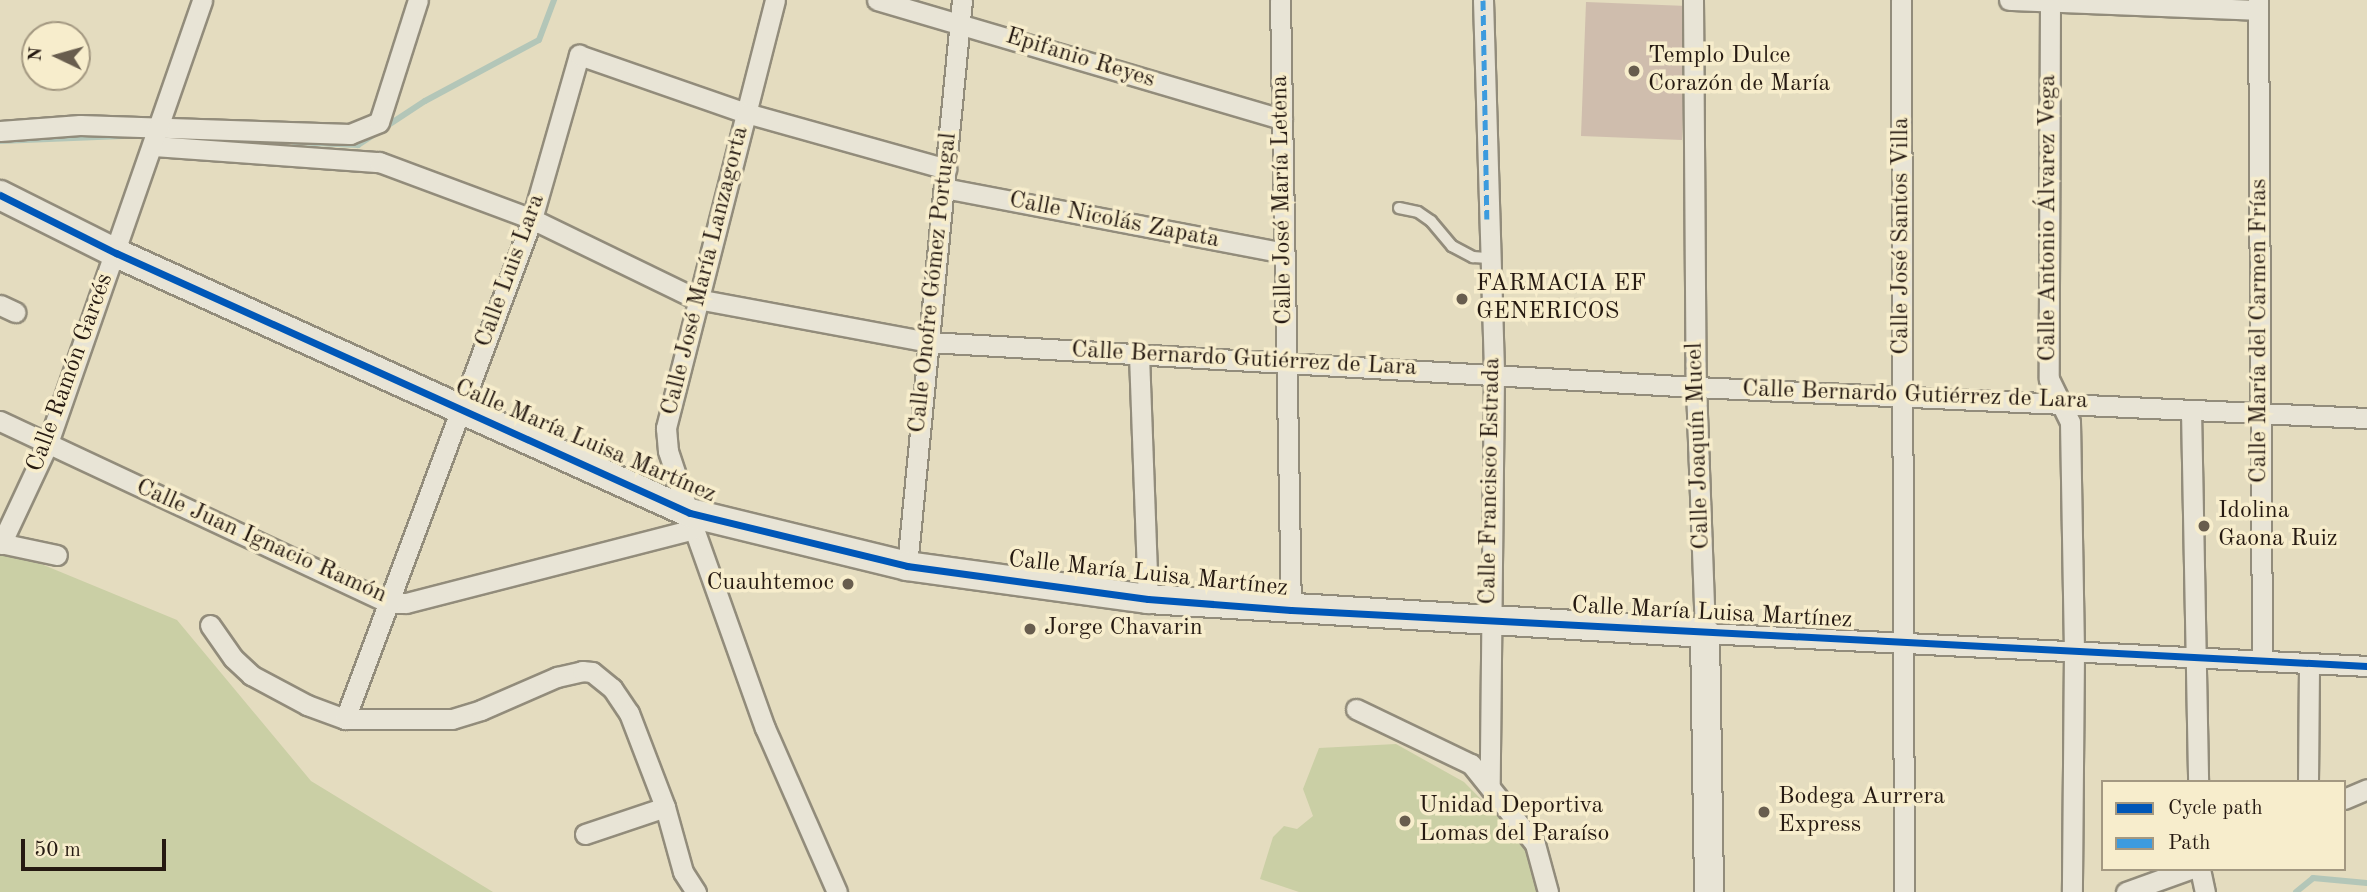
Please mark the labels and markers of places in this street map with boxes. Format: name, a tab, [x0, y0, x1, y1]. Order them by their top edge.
place label: Templo Dulce Corazón de María	[1648, 43, 1830, 99]
marker: Templo Dulce Corazón de María	[1626, 63, 1642, 79]
place label: FARMACIA EF GENERICOS	[1476, 271, 1646, 327]
marker: FARMACIA EF GENERICOS	[1454, 291, 1470, 307]
place label: Idolina Gaona Ruiz	[2218, 498, 2338, 554]
marker: Idolina Gaona Ruiz	[2196, 518, 2212, 534]
place label: Cuauhtemoc	[707, 570, 834, 598]
marker: Cuauhtemoc	[840, 576, 856, 592]
place label: Jorge Chavarin	[1044, 615, 1203, 643]
marker: Jorge Chavarin	[1022, 621, 1038, 637]
place label: Bodega Aurrera Express	[1778, 784, 1945, 840]
place label: Unidad Deportiva Lomas del Paraíso	[1419, 793, 1609, 849]
marker: Bodega Aurrera Express	[1756, 804, 1772, 820]
marker: Unidad Deportiva Lomas del Paraíso	[1397, 813, 1413, 829]

